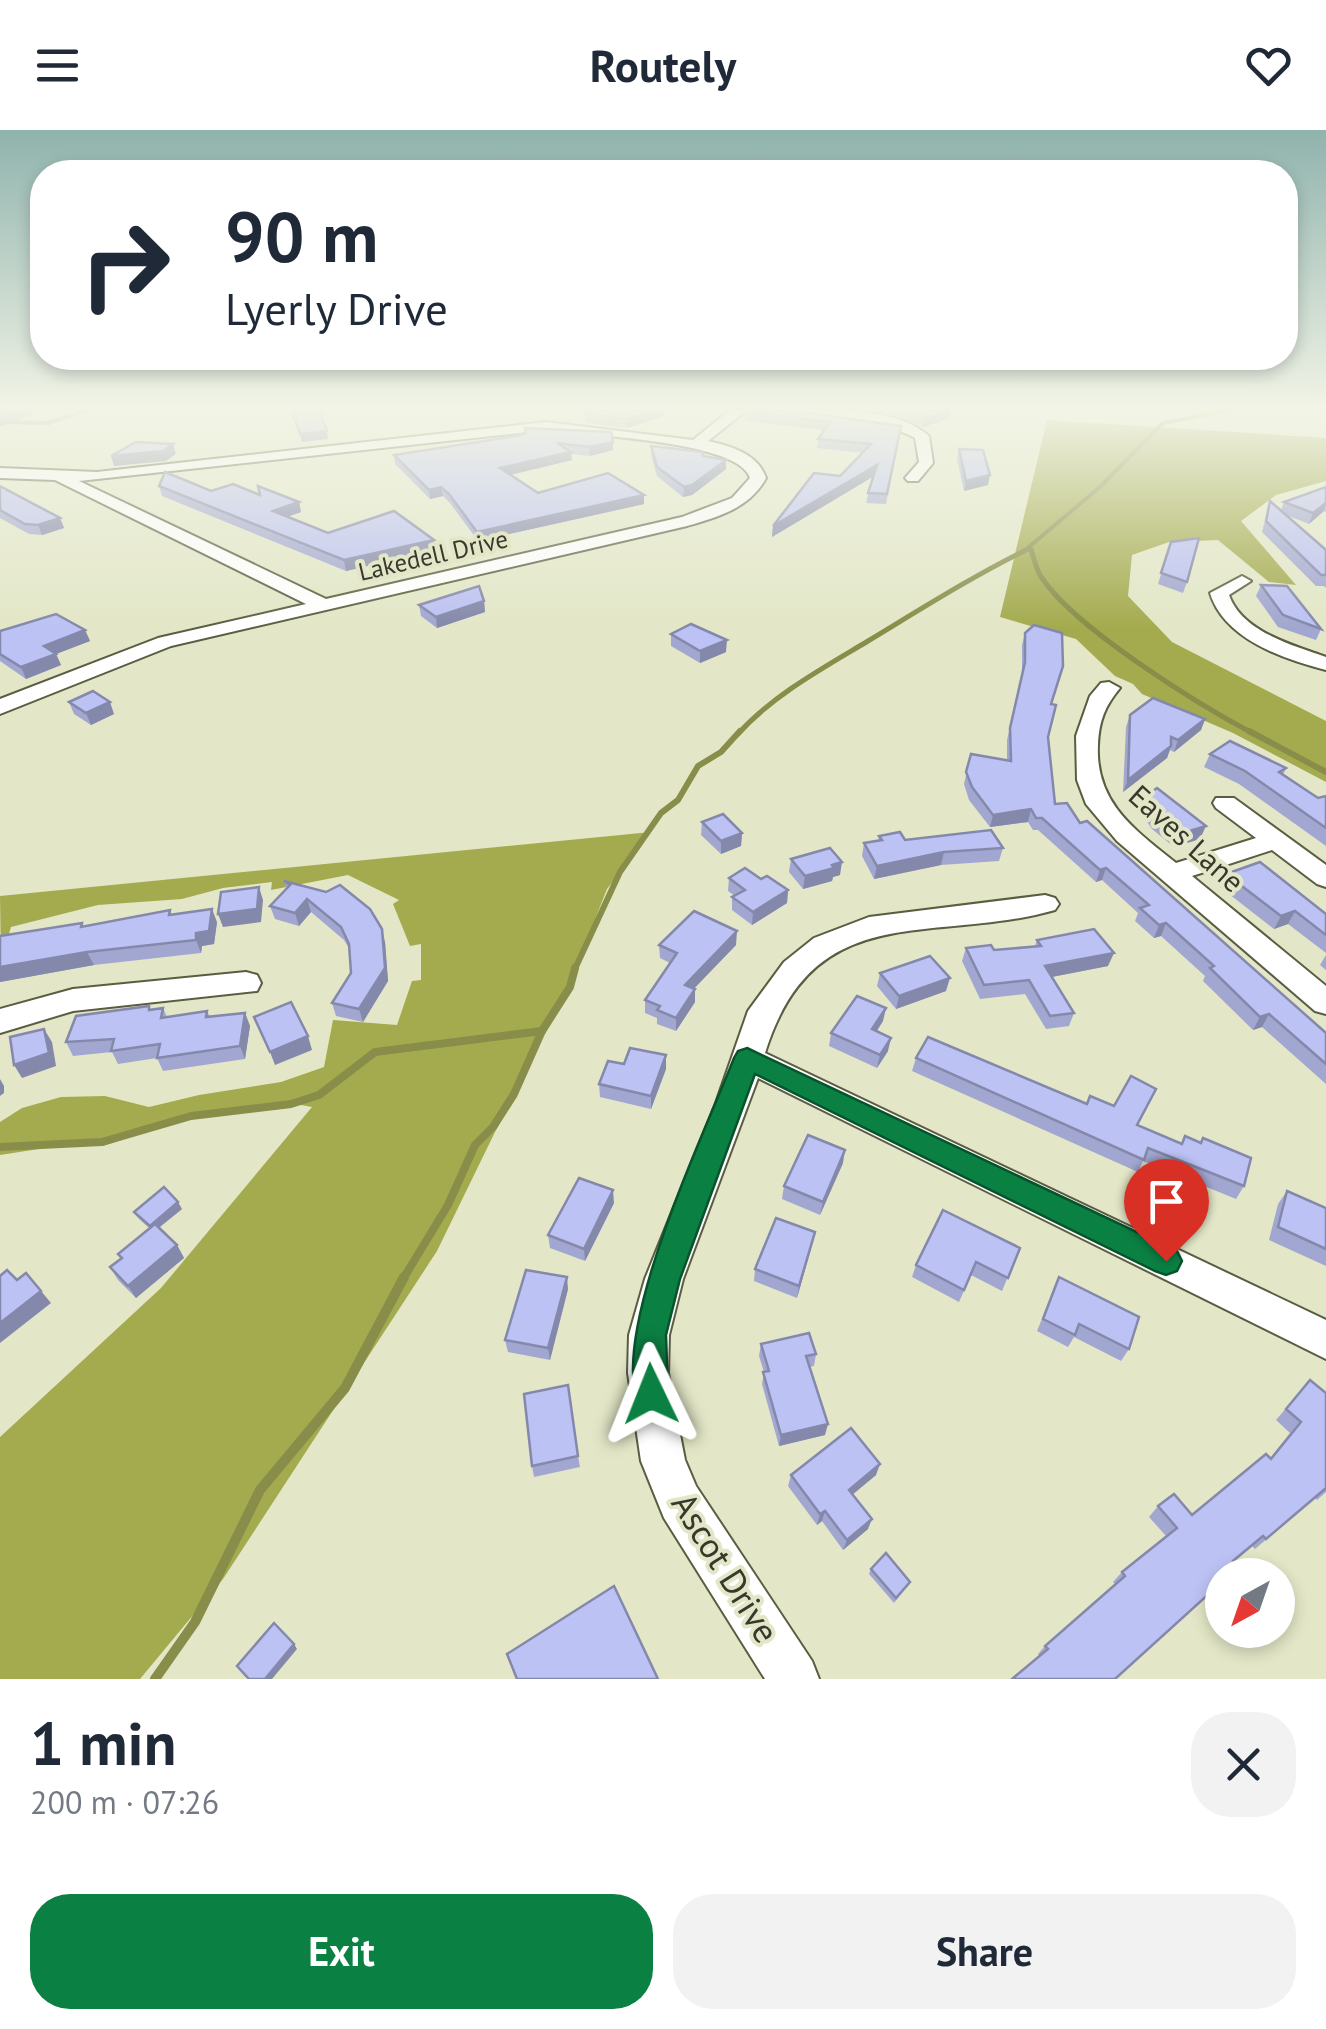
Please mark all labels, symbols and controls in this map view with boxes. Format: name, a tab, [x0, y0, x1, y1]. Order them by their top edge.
text: Routely	[590, 36, 736, 94]
icon: menu	[30, 38, 85, 93]
icon: heart	[1241, 38, 1296, 93]
text: 90 m	[225, 191, 378, 281]
icon: right	[60, 200, 190, 330]
text: Lyerly Drive	[225, 279, 448, 337]
street label: Lakedell Drive	[355, 522, 511, 588]
street label: Eaves Lane	[1121, 776, 1253, 900]
pin	[1124, 1159, 1209, 1262]
icon: arrive	[1139, 1174, 1194, 1229]
position arrow	[599, 1342, 703, 1446]
street label: Ascot Drive	[662, 1484, 790, 1651]
north arrow	[1205, 1558, 1295, 1648]
map controls	[1205, 1558, 1295, 1648]
text: 1 min	[30, 1704, 176, 1782]
button: close	[1191, 1712, 1296, 1817]
text: 200 m · 07:26	[30, 1781, 219, 1823]
button: Exit	[30, 1894, 653, 2009]
button: Share	[673, 1894, 1296, 2009]

